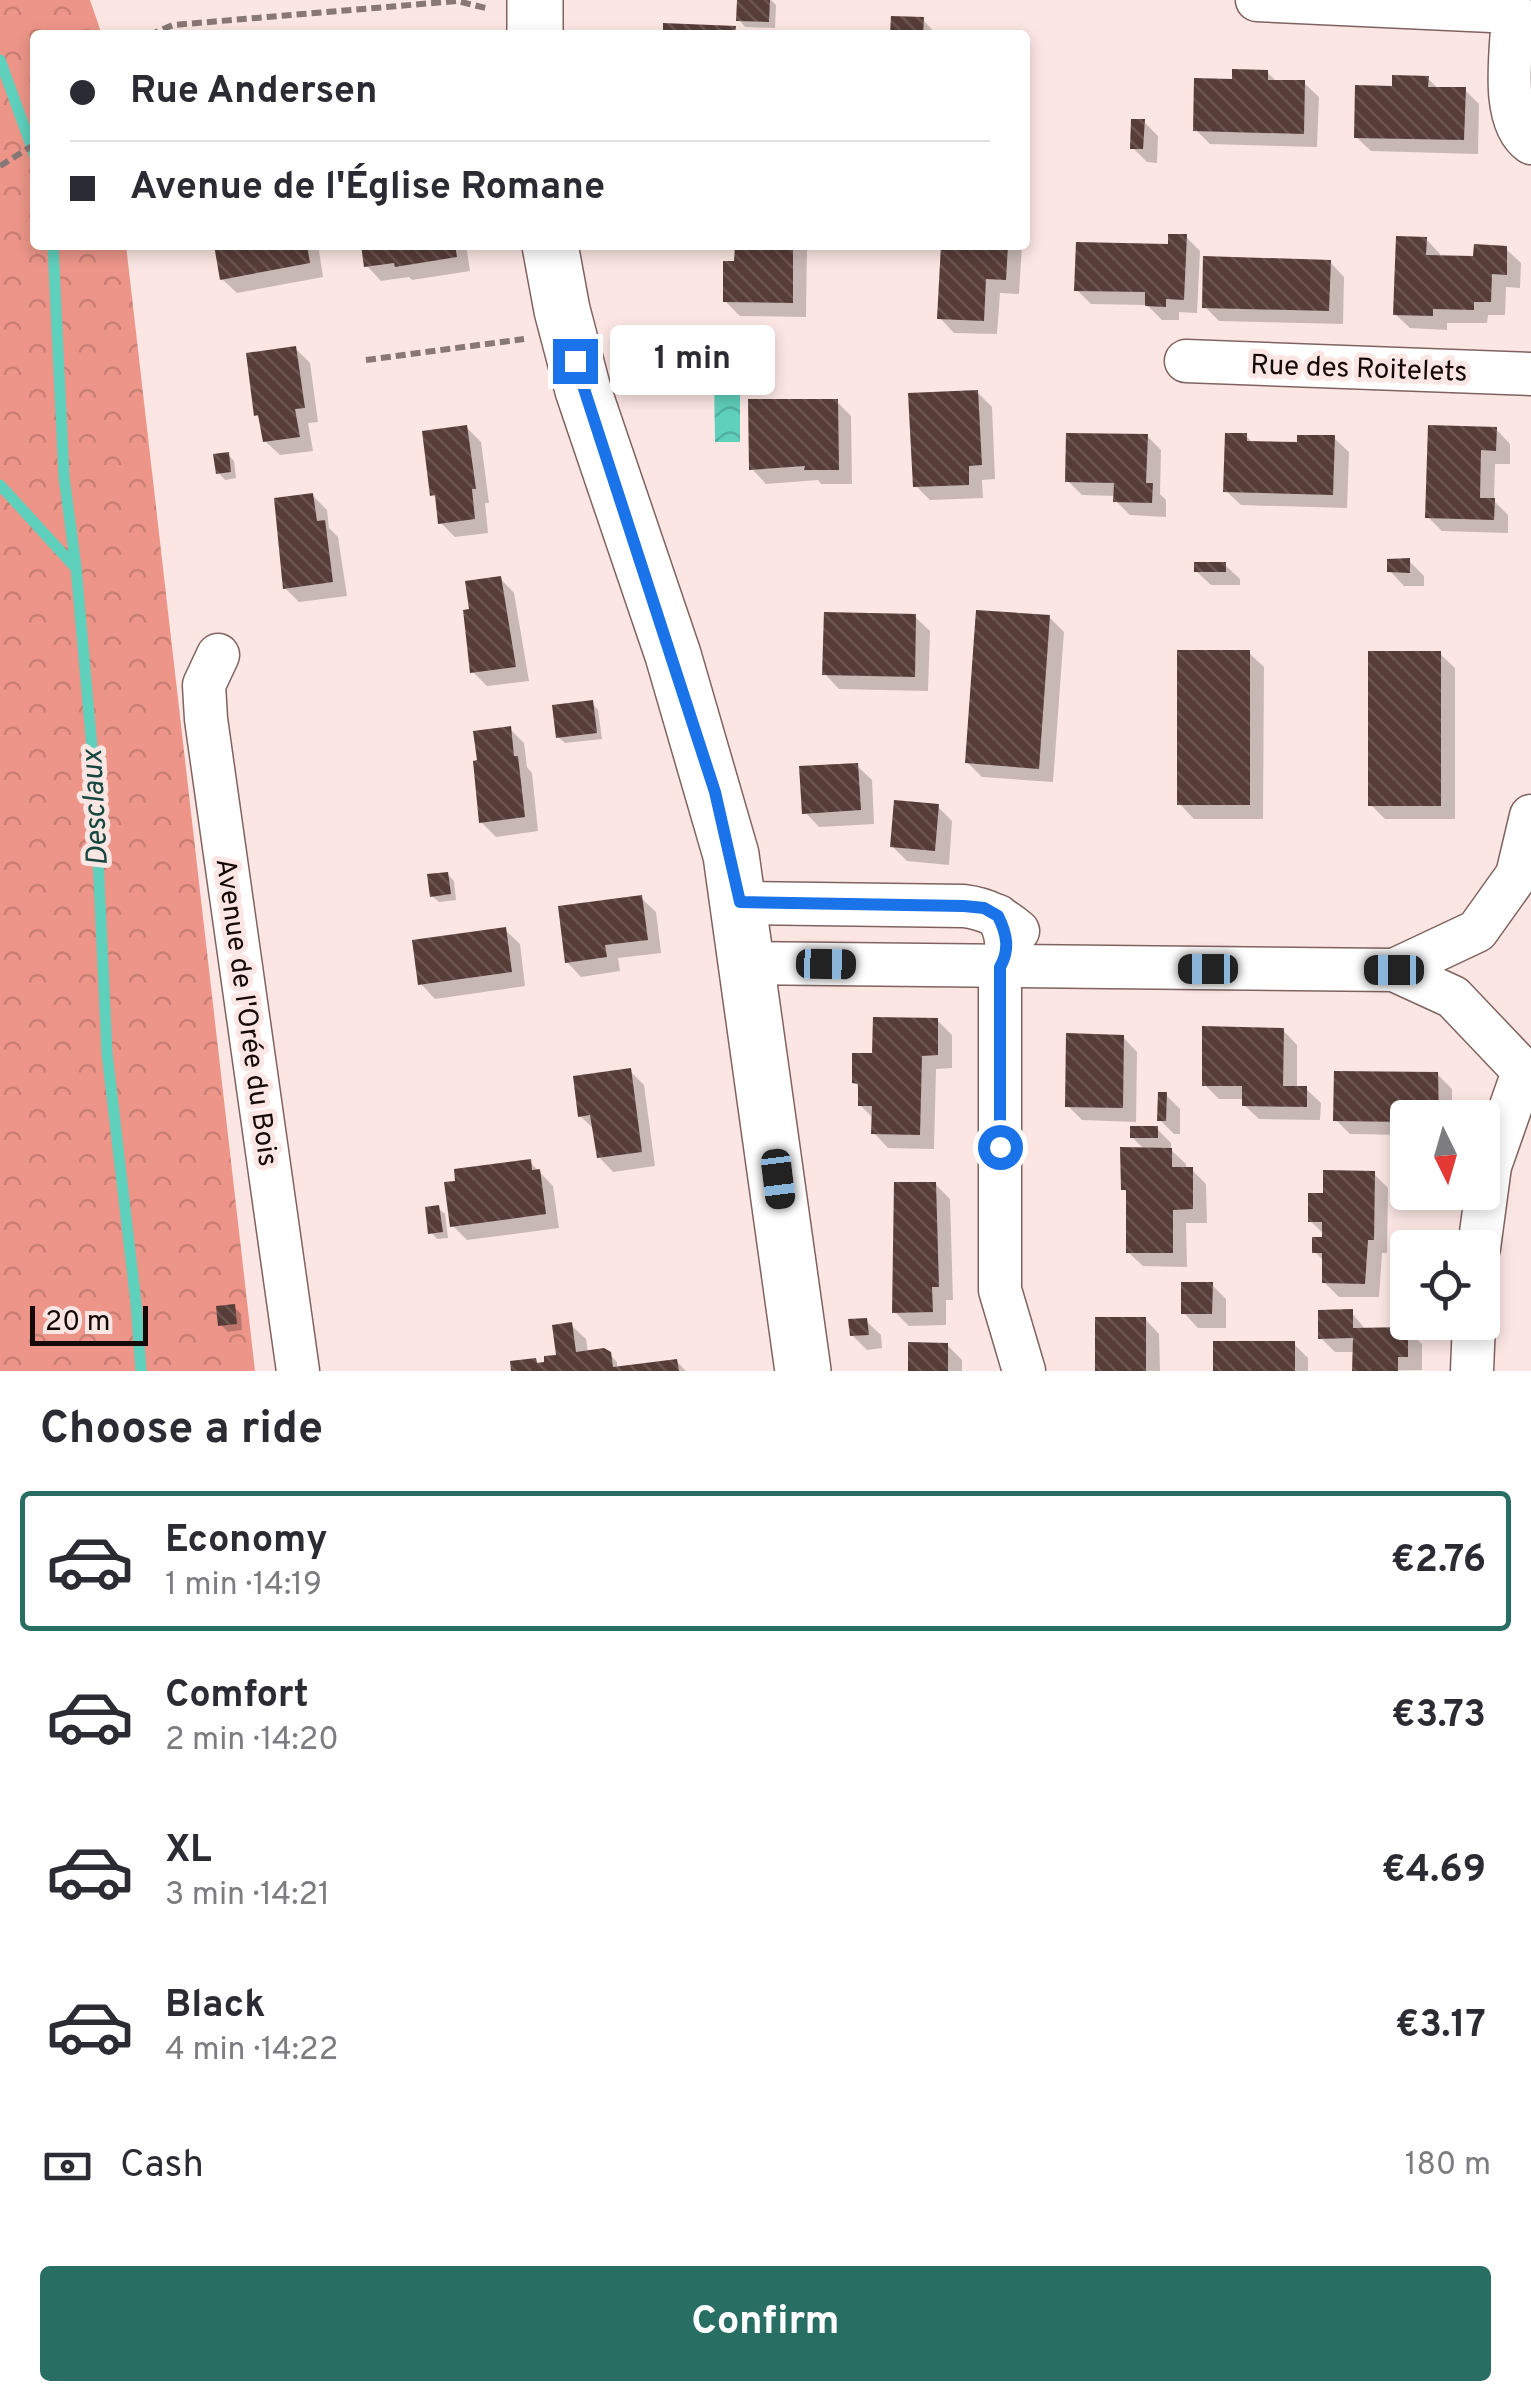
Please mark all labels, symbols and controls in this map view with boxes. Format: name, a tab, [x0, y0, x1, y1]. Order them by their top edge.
text: Rue Andersen	[130, 68, 378, 117]
text: Avenue de l'Église Romane	[130, 164, 605, 213]
callout: 1 min	[610, 326, 775, 396]
route end	[553, 339, 598, 384]
text: 1 min	[654, 340, 731, 380]
street label: Rue des Roitelets	[1250, 348, 1468, 392]
water label: Desclaux	[75, 747, 118, 867]
street label: Avenue de l'Orée du Bois	[206, 856, 284, 1169]
car	[796, 948, 856, 980]
car	[1178, 954, 1238, 984]
car	[1364, 955, 1424, 985]
north arrow	[1390, 1100, 1500, 1210]
map controls	[1390, 1100, 1500, 1340]
route start	[978, 1125, 1023, 1170]
car	[759, 1147, 797, 1211]
button: locate	[1390, 1230, 1500, 1340]
scale bar	[30, 1301, 148, 1346]
text: 20 m	[45, 1305, 110, 1341]
text: Choose a ride	[40, 1402, 323, 1459]
icon: car	[45, 1516, 135, 1606]
text: Economy	[165, 1517, 327, 1566]
text: €2.76	[1391, 1537, 1486, 1586]
text: 1 min · 14:19	[165, 1566, 322, 1606]
icon: car	[45, 1671, 135, 1761]
text: Comfort	[165, 1672, 309, 1721]
text: €3.73	[1391, 1692, 1486, 1741]
text: 2 min · 14:20	[165, 1721, 339, 1761]
icon: car	[45, 1826, 135, 1916]
text: XL	[165, 1827, 212, 1876]
text: €4.69	[1382, 1847, 1486, 1896]
text: 3 min · 14:21	[165, 1876, 330, 1916]
icon: car	[45, 1981, 135, 2071]
text: Black	[165, 1982, 265, 2031]
text: €3.17	[1395, 2002, 1486, 2051]
text: 4 min · 14:22	[165, 2031, 338, 2071]
icon: cash	[40, 2139, 95, 2194]
text: Cash	[120, 2142, 204, 2191]
text: 180 m	[1405, 2146, 1491, 2186]
button: Confirm	[40, 2266, 1491, 2381]

